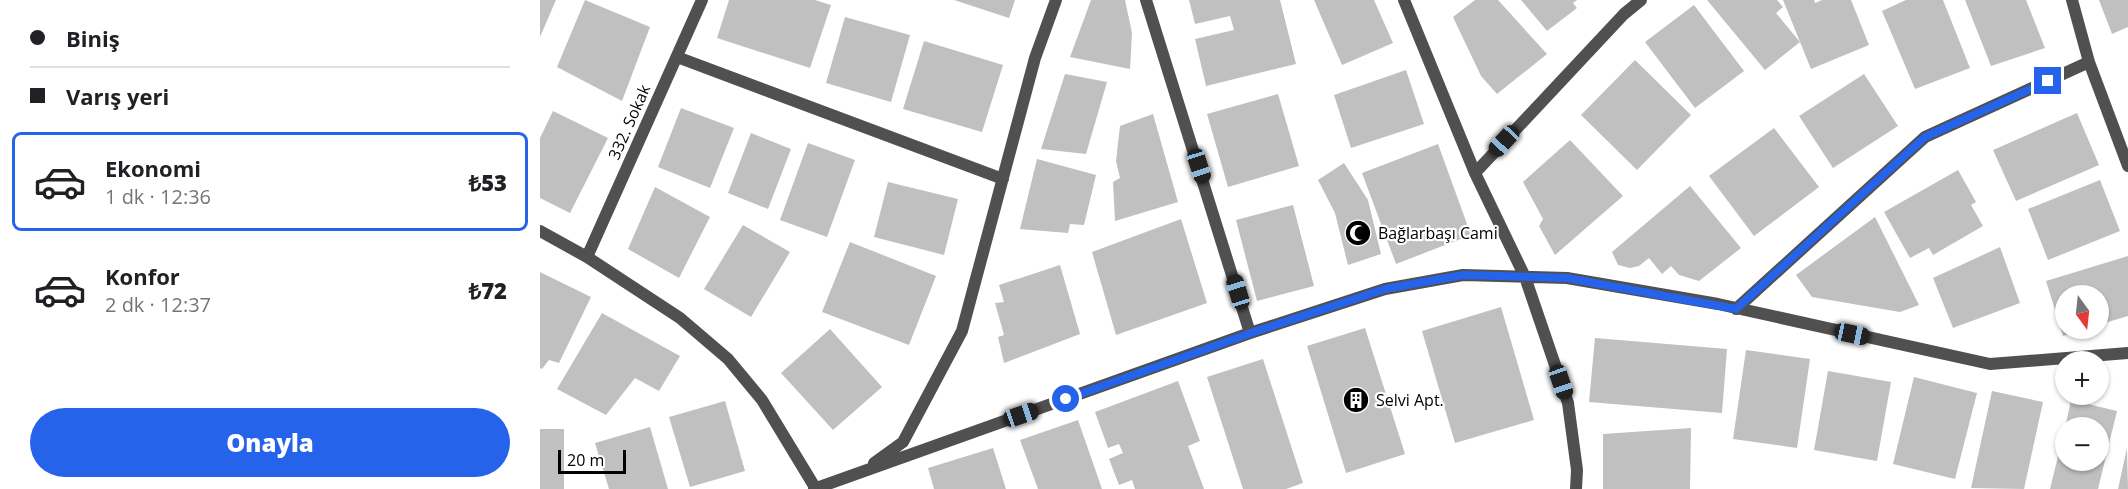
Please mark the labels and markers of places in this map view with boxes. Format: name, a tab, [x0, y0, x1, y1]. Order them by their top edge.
mosque icon: Bağlarbaşı Cami	[1343, 218, 1373, 248]
place label: Bağlarbaşı Cami	[1378, 222, 1498, 244]
building icon: Selvi Apt.	[1341, 385, 1371, 415]
place label: Selvi Apt.	[1376, 389, 1444, 411]

